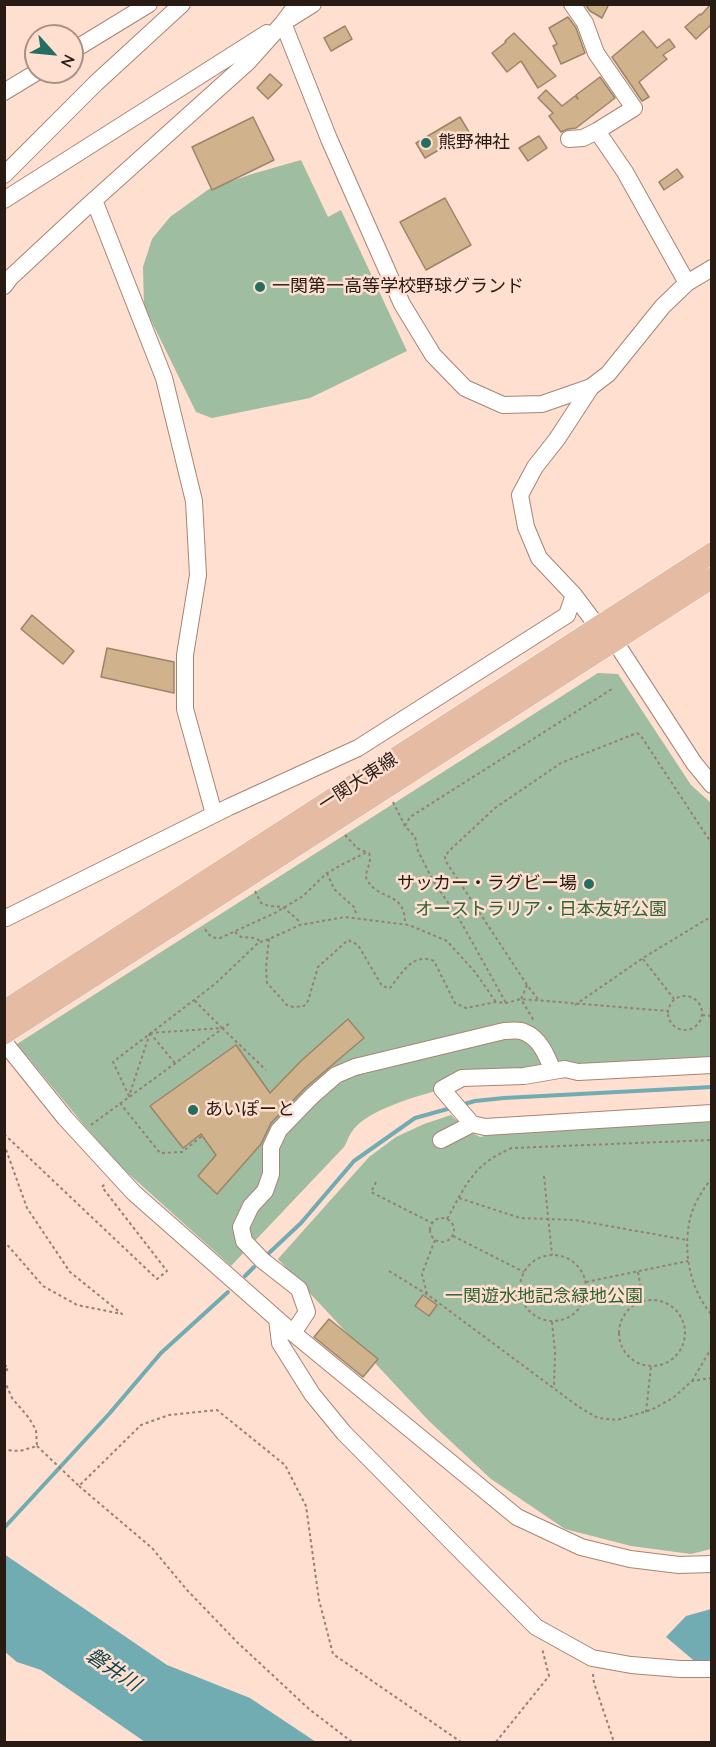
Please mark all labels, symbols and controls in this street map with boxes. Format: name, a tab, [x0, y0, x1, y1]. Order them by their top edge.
north arrow	[24, 24, 84, 84]
text: N	[57, 51, 80, 71]
place label: 熊野神社	[438, 132, 510, 154]
marker: 熊野神社	[419, 136, 433, 150]
place label: 一関第一高等学校野球グランド	[272, 276, 524, 298]
marker: 一関第一高等学校野球グランド	[253, 280, 267, 294]
street label: 一関大東線	[314, 748, 402, 816]
place label: サッカー・ラグビー場	[397, 873, 577, 895]
marker: サッカー・ラグビー場	[582, 877, 596, 891]
park label: オーストラリア・日本友好公園	[415, 899, 667, 921]
place label: あいぽーと	[205, 1099, 295, 1121]
marker: あいぽーと	[186, 1103, 200, 1117]
park label: 一関遊水地記念緑地公園	[445, 1286, 643, 1308]
water label: 磐井川	[81, 1643, 145, 1697]

